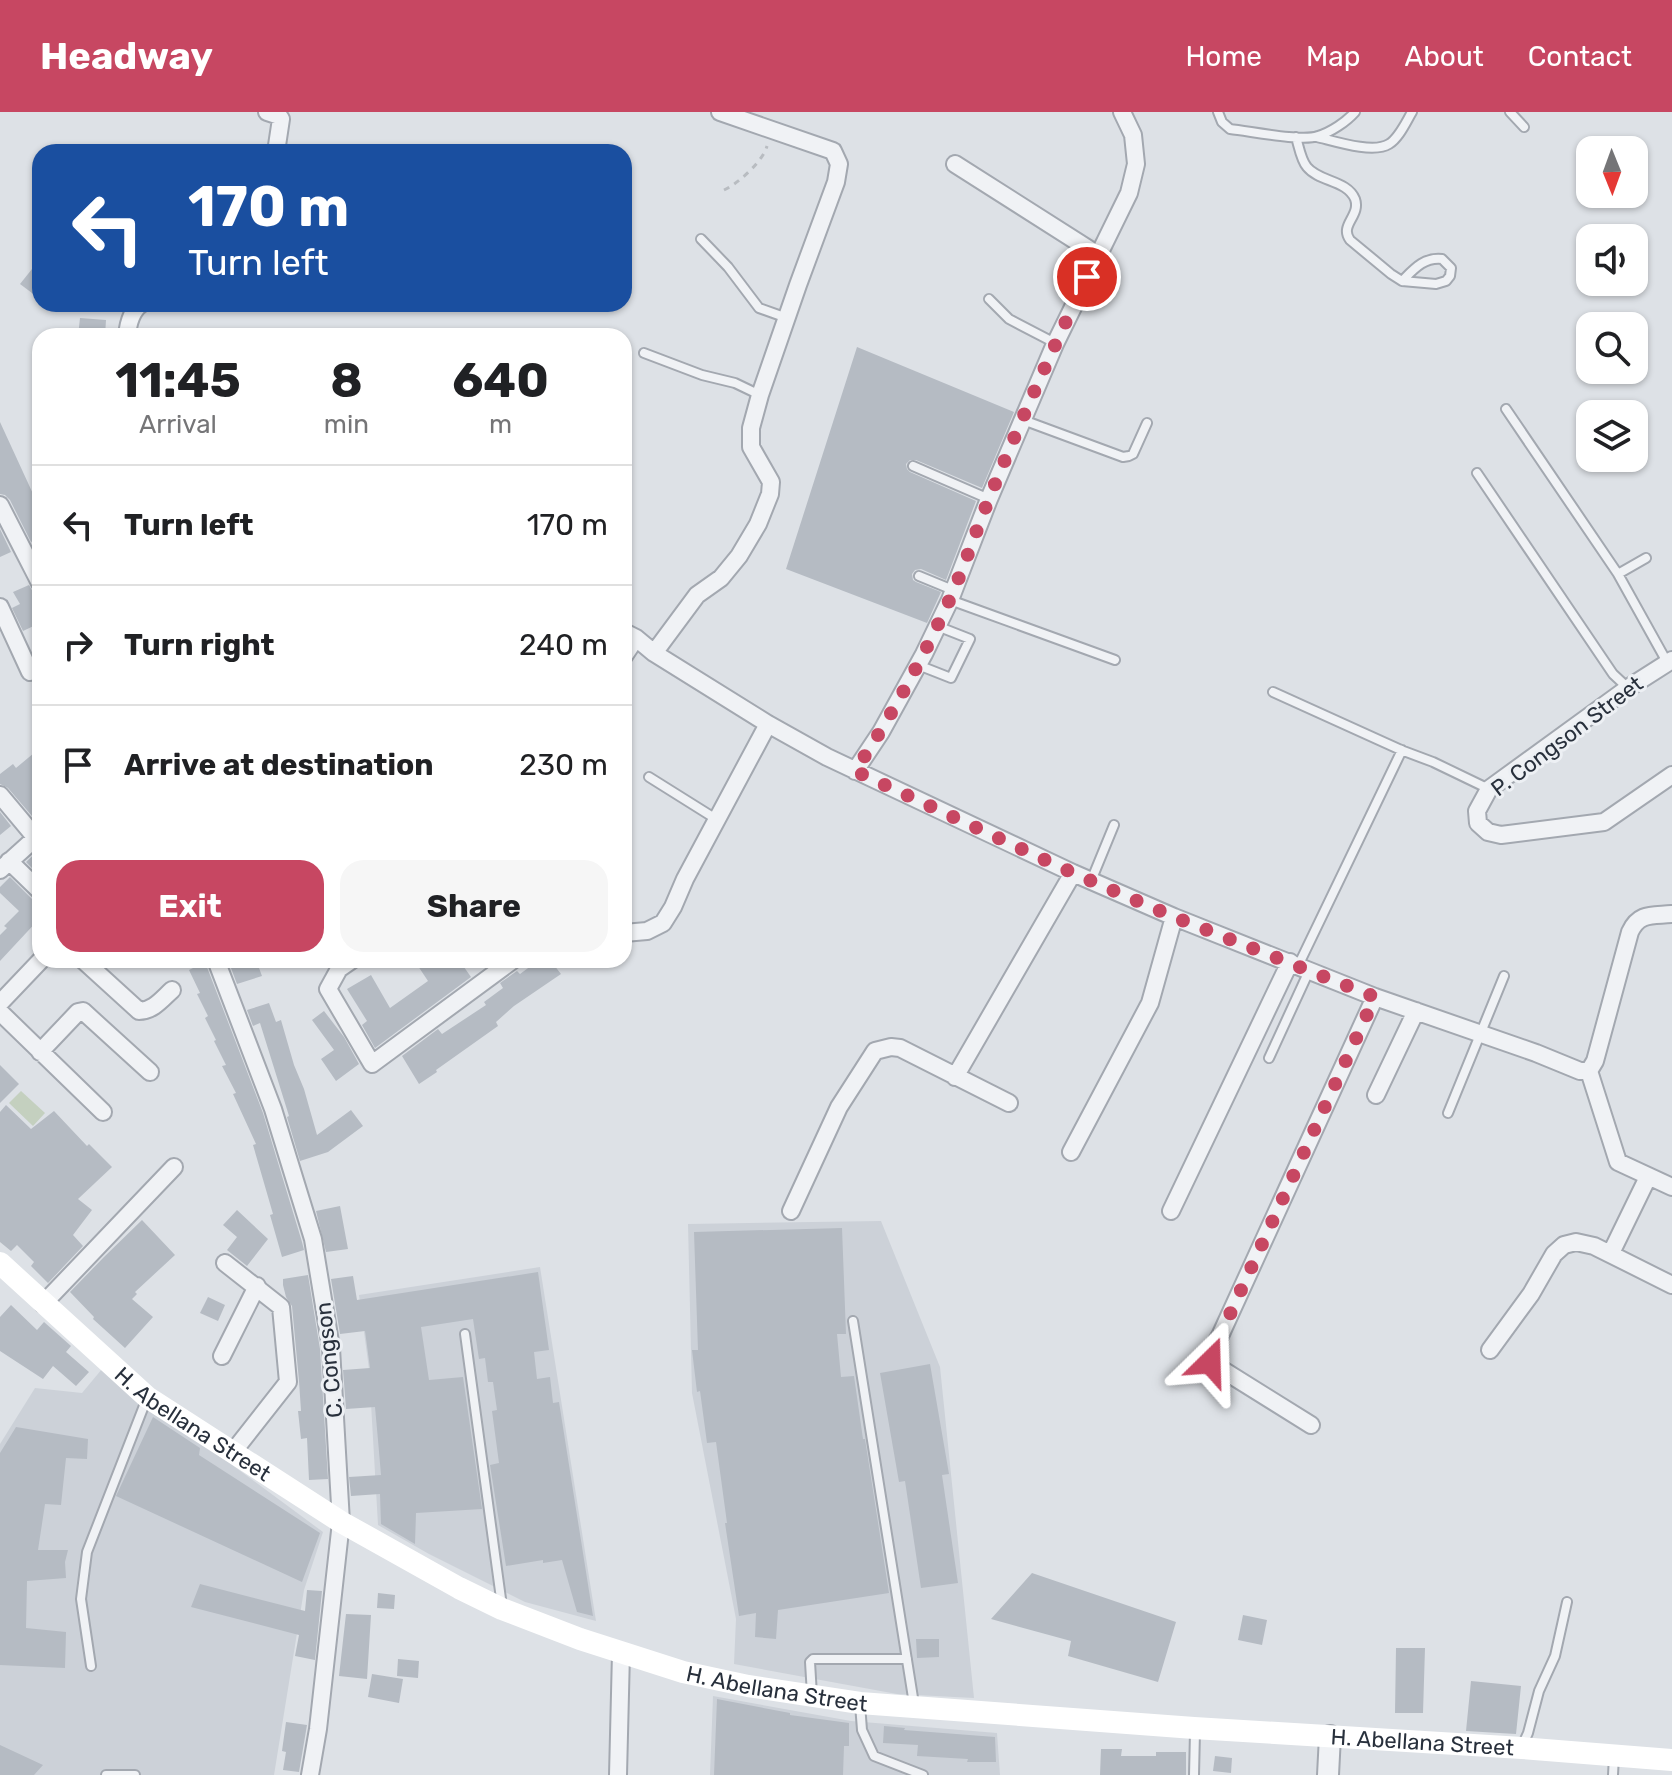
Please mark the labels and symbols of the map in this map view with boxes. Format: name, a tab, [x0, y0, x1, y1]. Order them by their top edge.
north arrow	[1576, 136, 1648, 208]
pin	[1053, 243, 1121, 311]
street label: P. Congson Street	[1486, 670, 1649, 802]
street label: C. Congson	[309, 1301, 349, 1419]
position arrow	[1168, 1320, 1252, 1404]
street label: H. Abellana Street	[109, 1361, 276, 1487]
street label: H. Abellana Street	[684, 1660, 869, 1717]
street label: H. Abellana Street	[1330, 1723, 1515, 1761]

